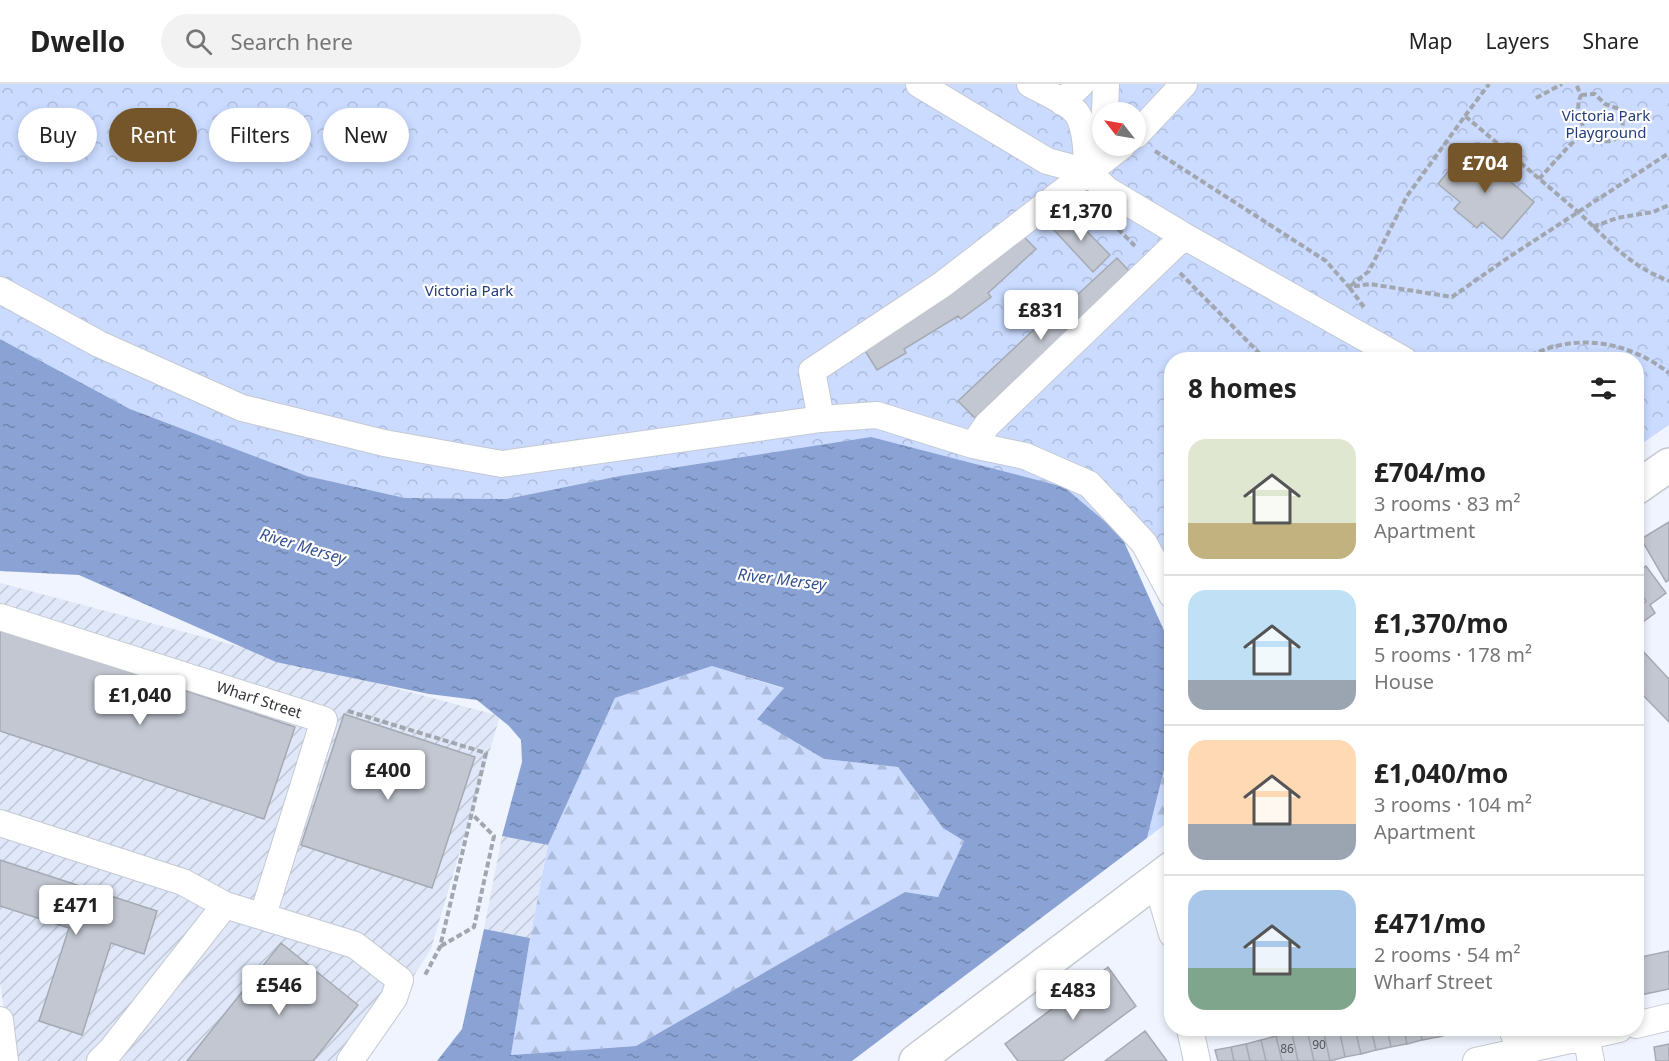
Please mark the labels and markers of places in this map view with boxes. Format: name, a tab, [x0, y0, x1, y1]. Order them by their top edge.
pin: £704	[1449, 143, 1521, 194]
pin: £1,370	[1032, 191, 1130, 242]
pin: £831	[1005, 290, 1077, 341]
pin: £1,040	[91, 675, 189, 726]
pin: £400	[352, 750, 424, 801]
pin: £471	[40, 885, 112, 936]
pin: £546	[243, 965, 315, 1016]
pin: £483	[1037, 970, 1109, 1021]

